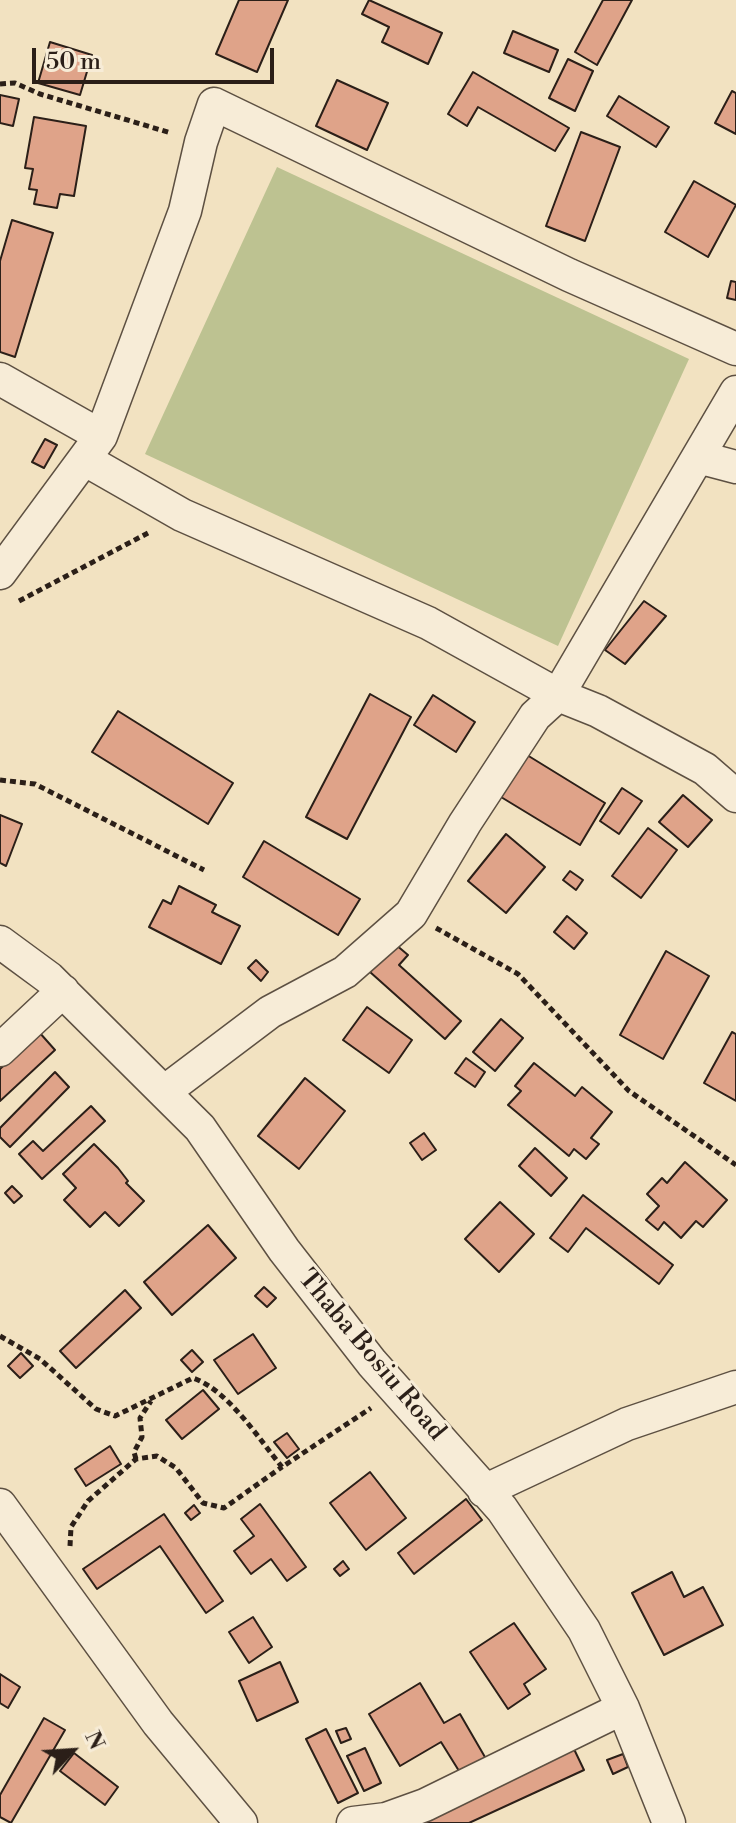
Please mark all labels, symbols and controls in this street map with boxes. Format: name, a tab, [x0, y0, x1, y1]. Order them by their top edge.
scale bar	[36, 32, 278, 82]
text: 50 m	[46, 47, 101, 77]
street label: Thaba Bosiu Road	[291, 1264, 451, 1448]
north arrow	[32, 1711, 112, 1791]
text: N	[78, 1727, 110, 1754]

